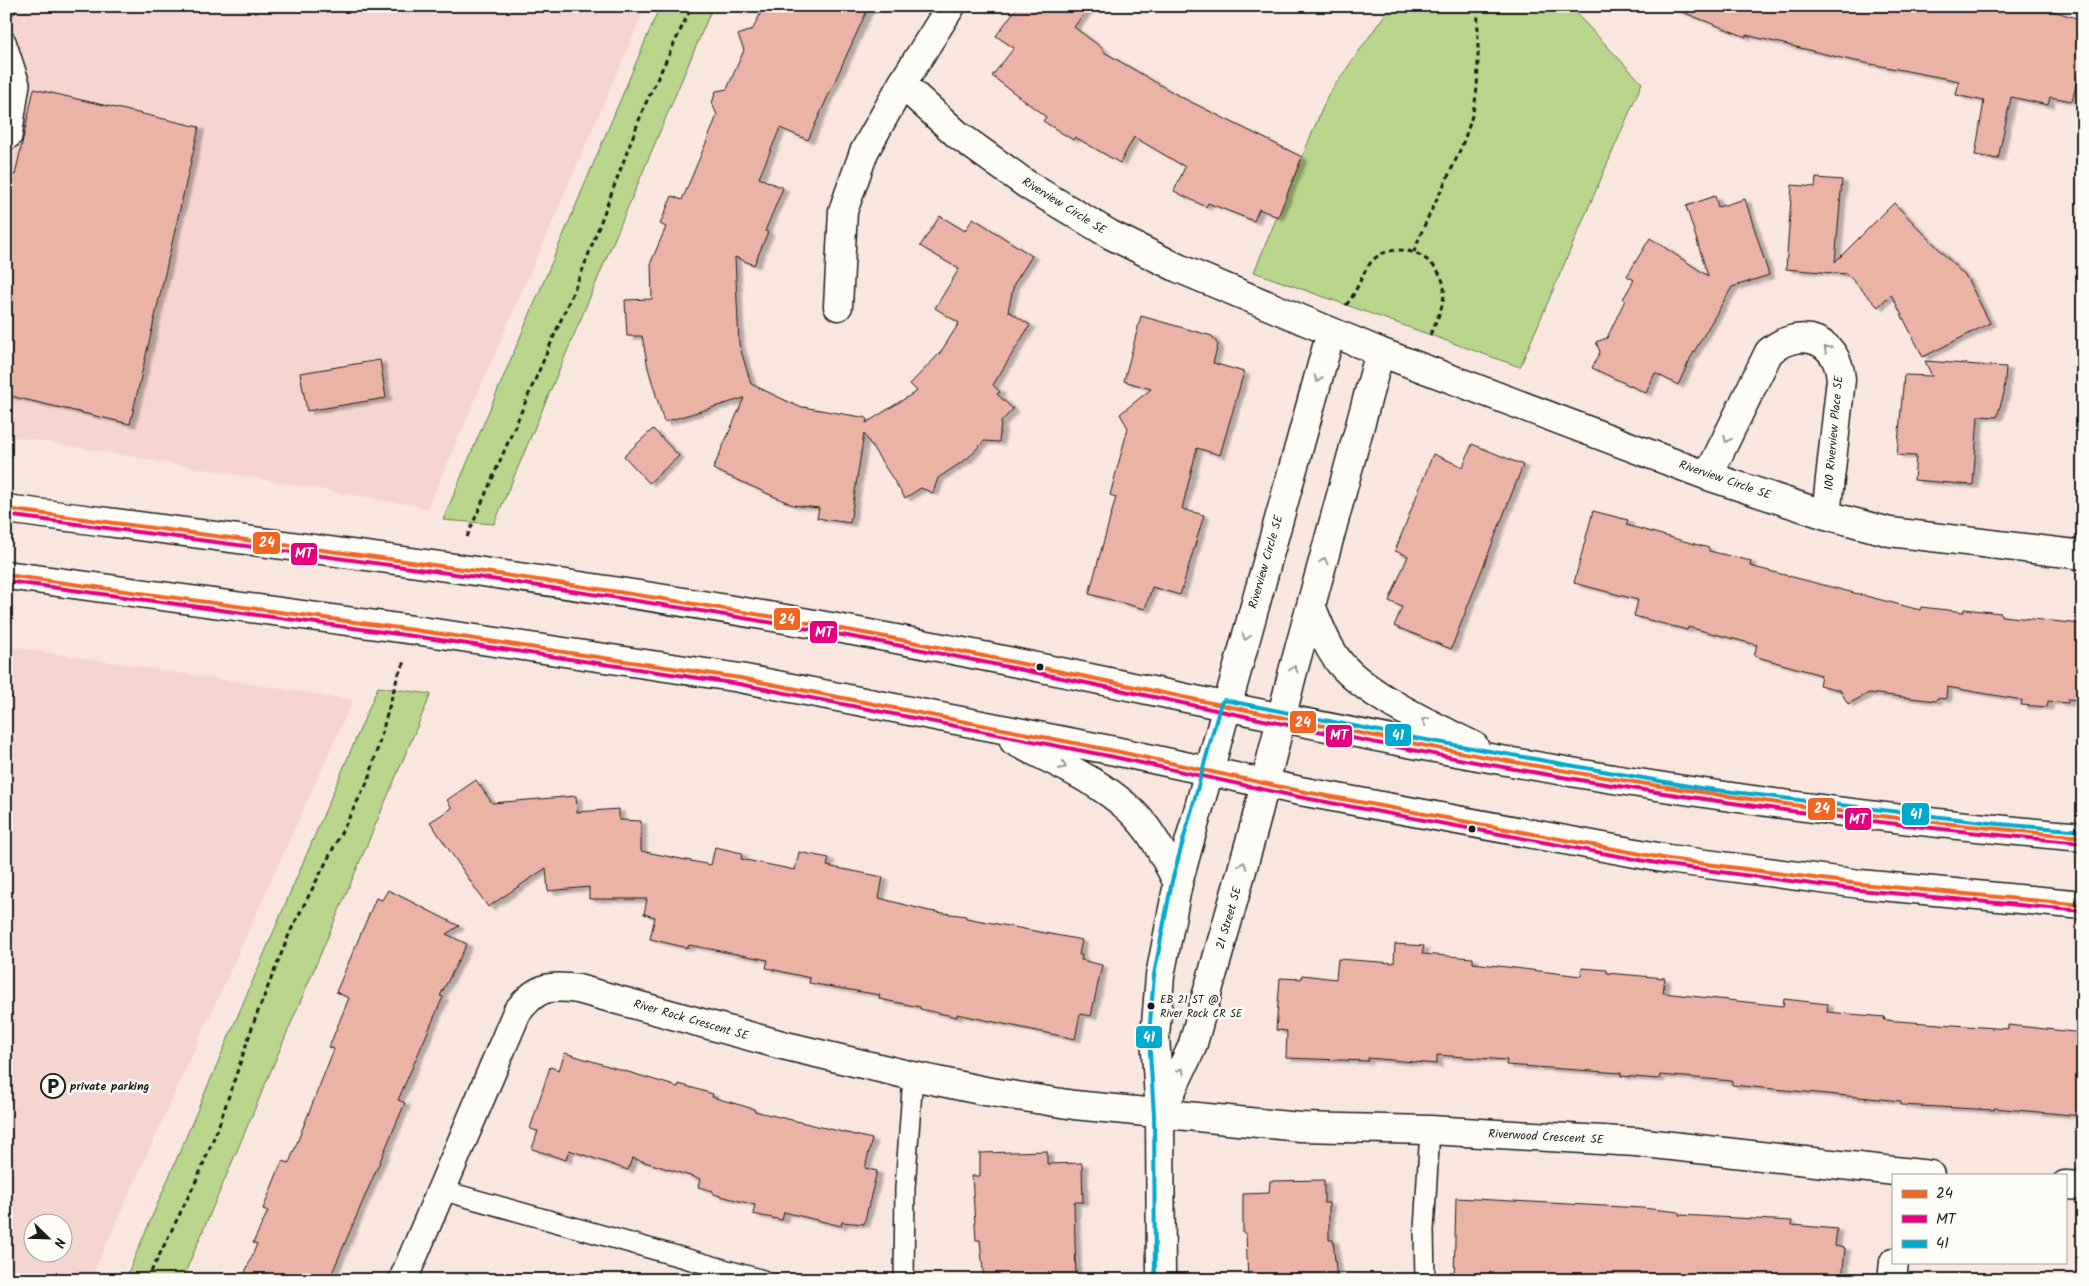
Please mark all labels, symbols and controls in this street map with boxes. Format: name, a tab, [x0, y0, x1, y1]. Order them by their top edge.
street label: Riverview Circle SE	[1018, 172, 1111, 240]
one-way arrow	[1824, 346, 1833, 355]
one-way arrow	[1313, 374, 1323, 383]
street label: 100 Riverview Place SE	[1820, 374, 1849, 491]
one-way arrow	[1722, 434, 1733, 443]
street label: Riverview Circle SE	[1676, 455, 1775, 505]
street label: Riverview Circle SE	[1244, 512, 1289, 611]
line badge: 24	[252, 531, 281, 555]
text: 24	[259, 532, 275, 554]
line badge: MT	[290, 542, 318, 566]
text: MT	[295, 543, 314, 565]
one-way arrow	[1318, 557, 1329, 566]
line badge: 24	[773, 607, 801, 631]
text: 24	[779, 609, 795, 631]
line badge: MT	[809, 620, 838, 644]
text: MT	[815, 622, 834, 644]
one-way arrow	[1241, 632, 1251, 640]
unlabelled marker	[1035, 662, 1045, 672]
one-way arrow	[1288, 665, 1298, 674]
line badge: 24	[1289, 710, 1317, 734]
text: 24	[1295, 712, 1311, 734]
one-way arrow	[1422, 717, 1431, 727]
line badge: 41	[1384, 723, 1412, 747]
line badge: MT	[1325, 724, 1353, 748]
text: MT	[1330, 725, 1349, 747]
text: 41	[1392, 725, 1405, 747]
one-way arrow	[1057, 760, 1066, 770]
line badge: 24	[1807, 797, 1836, 821]
text: 24	[1814, 798, 1830, 820]
line badge: 41	[1901, 802, 1930, 826]
text: 41	[1910, 804, 1923, 826]
line badge: MT	[1844, 807, 1872, 831]
text: MT	[1849, 809, 1868, 831]
unlabelled marker	[1467, 824, 1477, 834]
one-way arrow	[1238, 862, 1248, 870]
street label: 21 Street SE	[1211, 884, 1247, 951]
place label: EB 21 ST @ River Rock CR SE	[1160, 991, 1243, 1023]
street label: River Rock Crescent SE	[631, 994, 752, 1046]
marker: EB 21 ST @ River Rock CR SE	[1146, 1001, 1156, 1011]
line badge: 41	[1135, 1025, 1163, 1049]
text: 41	[1143, 1027, 1156, 1049]
one-way arrow	[1175, 1067, 1185, 1076]
parking icon: private parking	[40, 1073, 66, 1099]
place label: private parking	[69, 1077, 150, 1096]
street label: Riverwood Crescent SE	[1488, 1124, 1605, 1150]
legend	[1892, 1174, 2066, 1264]
text: 24	[1936, 1182, 1953, 1206]
text: MT	[1936, 1208, 1958, 1232]
north arrow	[22, 1214, 72, 1264]
text: 41	[1936, 1232, 1949, 1256]
text: N	[47, 1234, 71, 1251]

